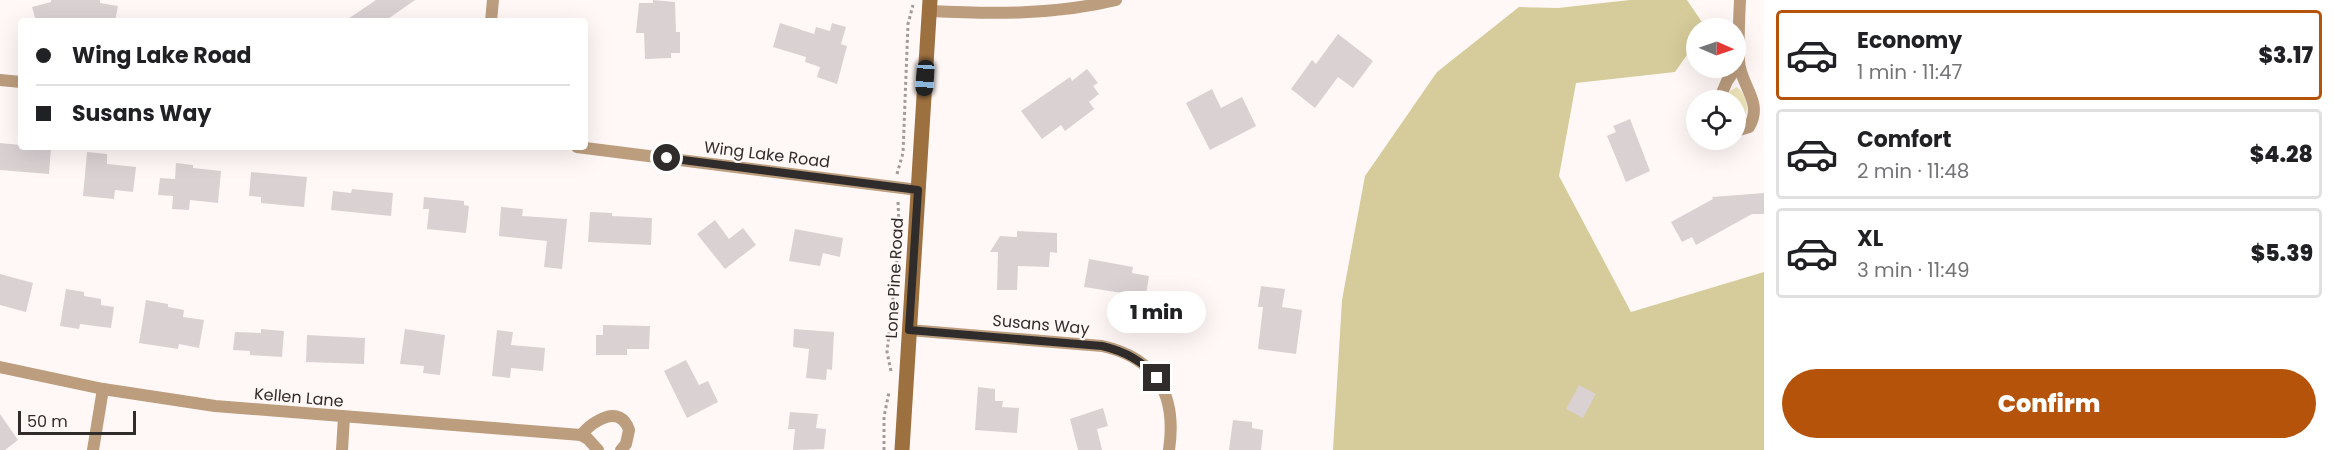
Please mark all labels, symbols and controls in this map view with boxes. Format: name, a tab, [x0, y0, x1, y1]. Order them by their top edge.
north arrow	[1686, 18, 1746, 78]
map controls	[1686, 18, 1746, 150]
text: Economy	[1857, 25, 1962, 56]
icon: car	[1785, 28, 1839, 82]
text: Wing Lake Road	[72, 40, 252, 71]
text: $3.17	[2258, 40, 2313, 71]
text: 1 min · 11:47	[1857, 58, 1963, 86]
car	[915, 59, 935, 97]
button: locate	[1686, 90, 1746, 150]
text: Susans Way	[72, 98, 211, 129]
text: Comfort	[1857, 124, 1951, 155]
icon: car	[1785, 127, 1839, 181]
street label: Wing Lake Road	[703, 135, 831, 174]
text: $4.28	[2250, 139, 2313, 170]
route start	[653, 144, 680, 171]
text: 2 min · 11:48	[1857, 157, 1969, 185]
street label: Lone Pine Road	[880, 217, 909, 339]
text: XL	[1857, 223, 1883, 254]
icon: car	[1785, 226, 1839, 280]
text: $5.39	[2251, 238, 2313, 269]
text: 3 min · 11:49	[1857, 256, 1970, 284]
callout: 1 min	[1108, 291, 1206, 333]
text: 1 min	[1130, 298, 1183, 326]
street label: Susans Way	[992, 309, 1090, 340]
route end	[1143, 364, 1170, 391]
button: Confirm	[1782, 369, 2316, 438]
street label: Kellen Lane	[253, 382, 345, 413]
scale bar	[18, 408, 136, 436]
text: 50 m	[27, 410, 68, 433]

